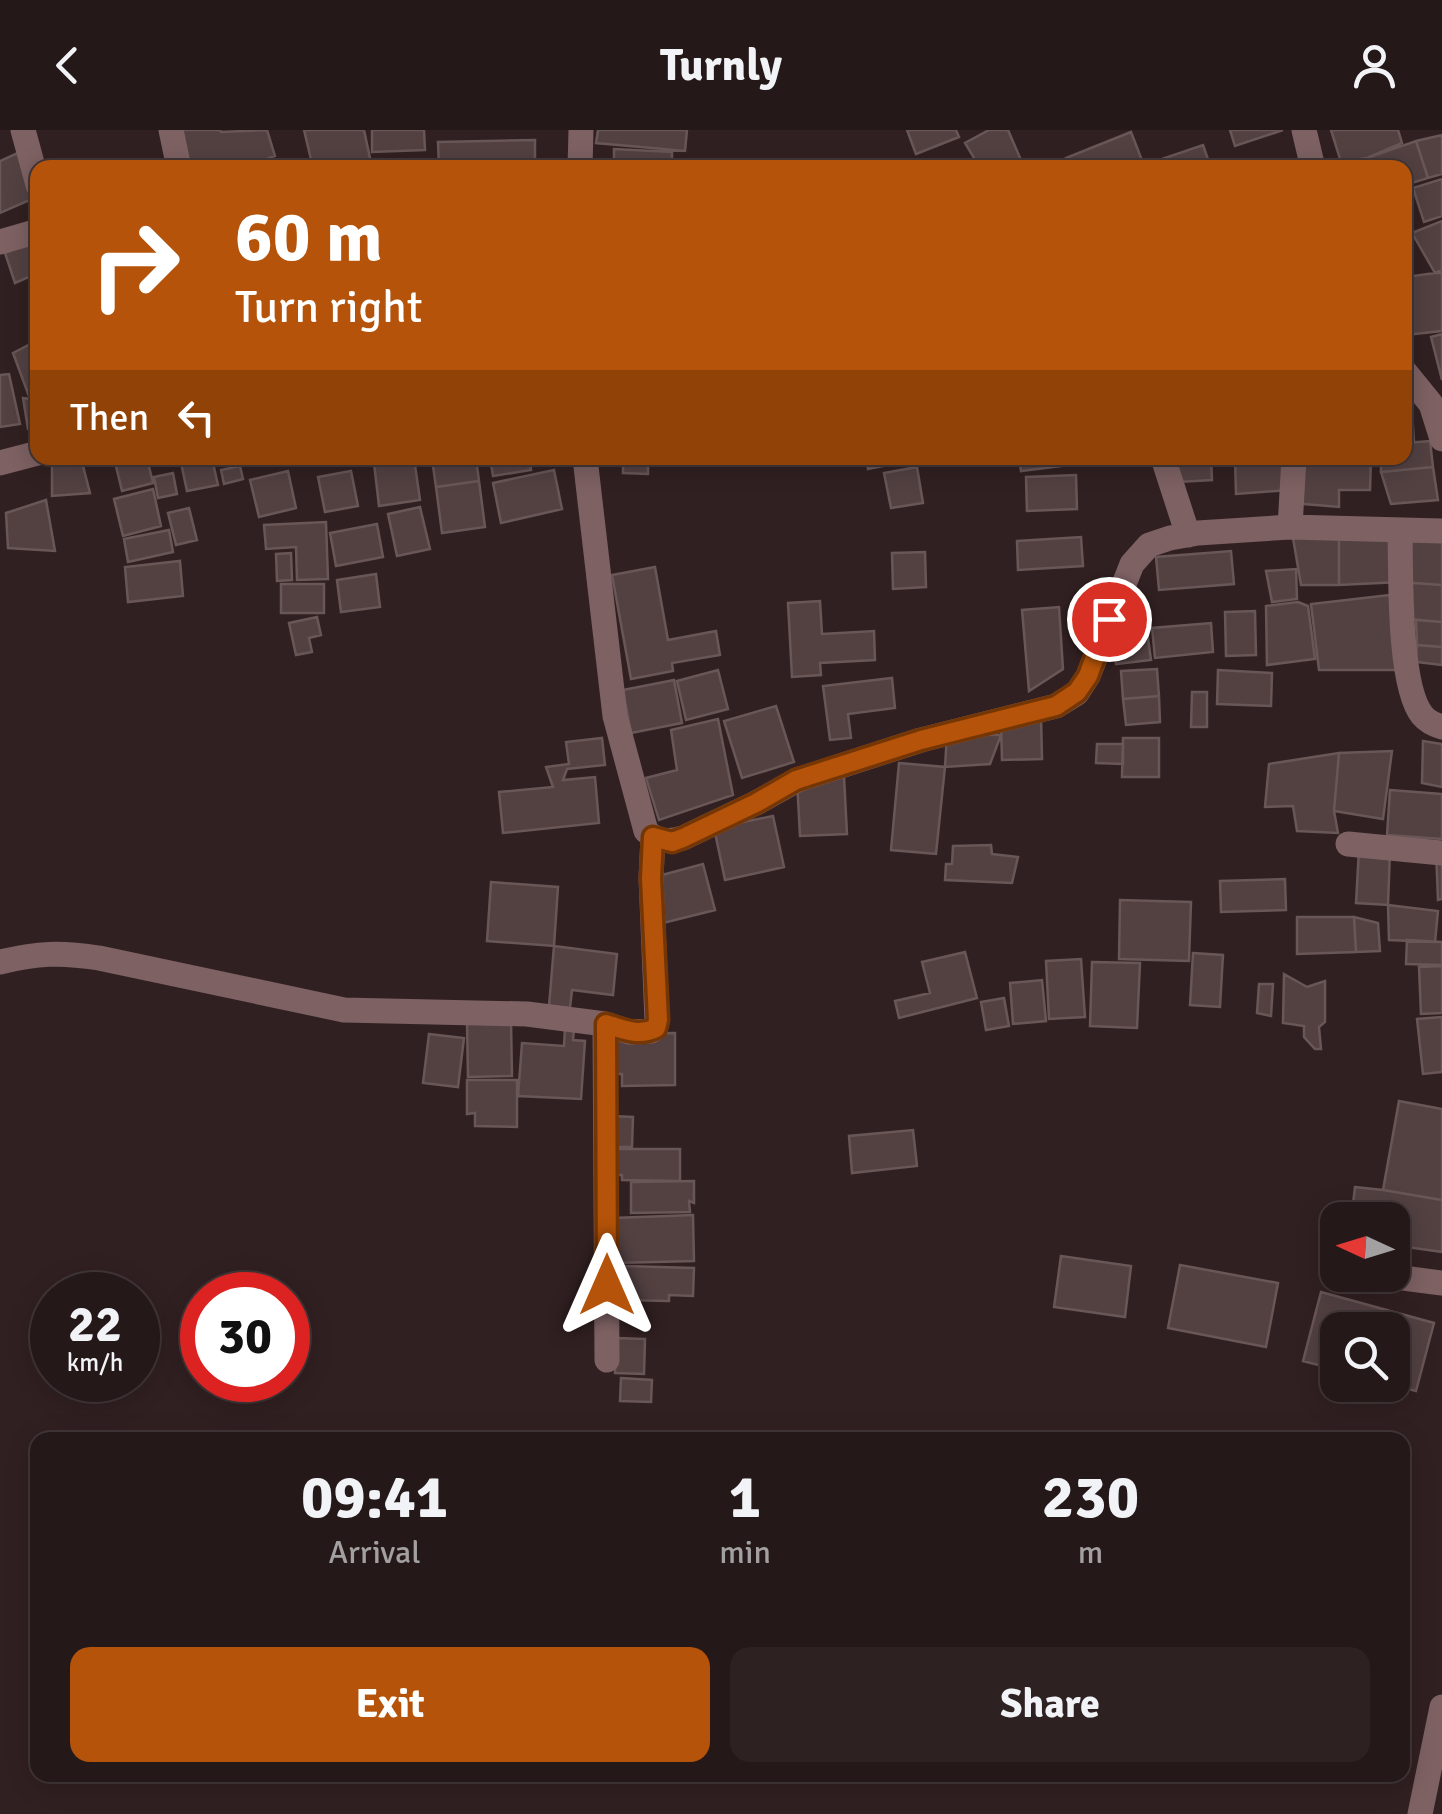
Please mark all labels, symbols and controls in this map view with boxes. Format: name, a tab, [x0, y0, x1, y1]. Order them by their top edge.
icon: back	[40, 38, 95, 93]
text: Turnly	[660, 38, 782, 93]
icon: person	[1347, 38, 1402, 93]
text: 60 m	[235, 194, 383, 280]
icon: right	[70, 200, 200, 330]
text: Turn right	[235, 280, 423, 335]
icon: left	[169, 390, 224, 445]
text: Then	[70, 394, 149, 441]
pin	[1067, 577, 1152, 662]
icon: arrive	[1082, 592, 1137, 647]
north arrow	[1320, 1202, 1410, 1292]
map controls	[1320, 1202, 1410, 1402]
position arrow	[555, 1233, 659, 1337]
speed limit sign: 30	[180, 1272, 310, 1402]
text: 22	[68, 1294, 122, 1356]
button: search	[1320, 1312, 1410, 1402]
text: km/h	[67, 1347, 123, 1378]
text: 09:41	[301, 1461, 448, 1535]
text: 1	[729, 1461, 761, 1535]
text: 230	[1042, 1461, 1139, 1535]
text: Arrival	[329, 1533, 421, 1572]
text: min	[719, 1533, 771, 1572]
text: m	[1078, 1533, 1103, 1572]
button: Exit	[70, 1647, 710, 1762]
button: Share	[730, 1647, 1370, 1762]

